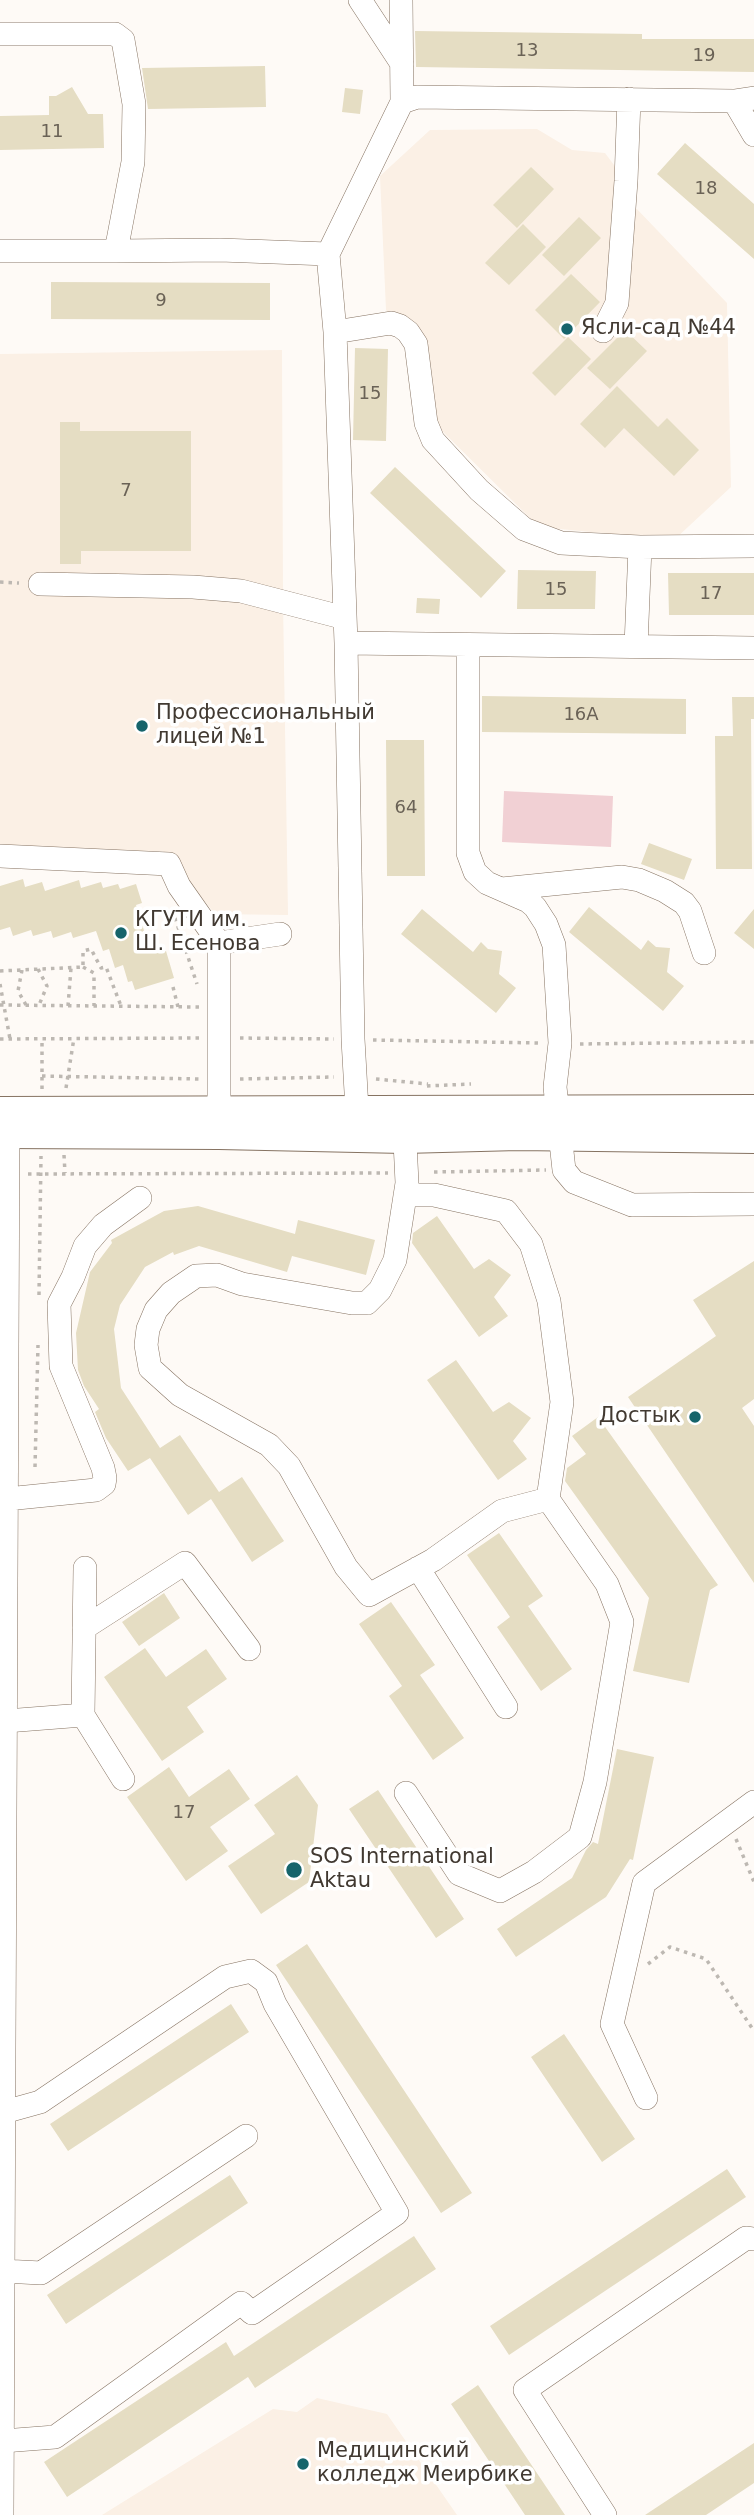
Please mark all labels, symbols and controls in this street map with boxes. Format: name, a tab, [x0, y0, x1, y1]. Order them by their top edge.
house number: 13	[516, 40, 538, 62]
house number: 19	[693, 45, 715, 67]
house number: 11	[41, 121, 63, 143]
house number: 18	[695, 178, 717, 200]
house number: 9	[155, 290, 167, 312]
place label: Ясли-сад №44	[581, 316, 736, 342]
marker: Ясли-сад №44	[559, 321, 575, 337]
house number: 15	[359, 383, 381, 405]
house number: 7	[120, 480, 132, 502]
house number: 15	[545, 579, 567, 601]
house number: 17	[700, 583, 722, 605]
place label: Профессиональный лицей №1	[156, 701, 375, 751]
house number: 16А	[563, 704, 599, 726]
marker: Профессиональный лицей №1	[134, 718, 150, 734]
house number: 64	[395, 797, 417, 819]
place label: КГУТИ им. Ш. Есенова	[135, 908, 260, 958]
marker: КГУТИ им. Ш. Есенова	[113, 925, 129, 941]
place label: Достык	[599, 1404, 681, 1430]
marker: Достык	[687, 1409, 703, 1425]
house number: 17	[173, 1802, 195, 1824]
place label: SOS International Aktau	[310, 1845, 494, 1895]
marker: SOS International Aktau	[284, 1860, 304, 1880]
place label: Медицинский колледж Меирбике	[317, 2439, 533, 2489]
marker: Медицинский колледж Меирбике	[295, 2456, 311, 2472]

